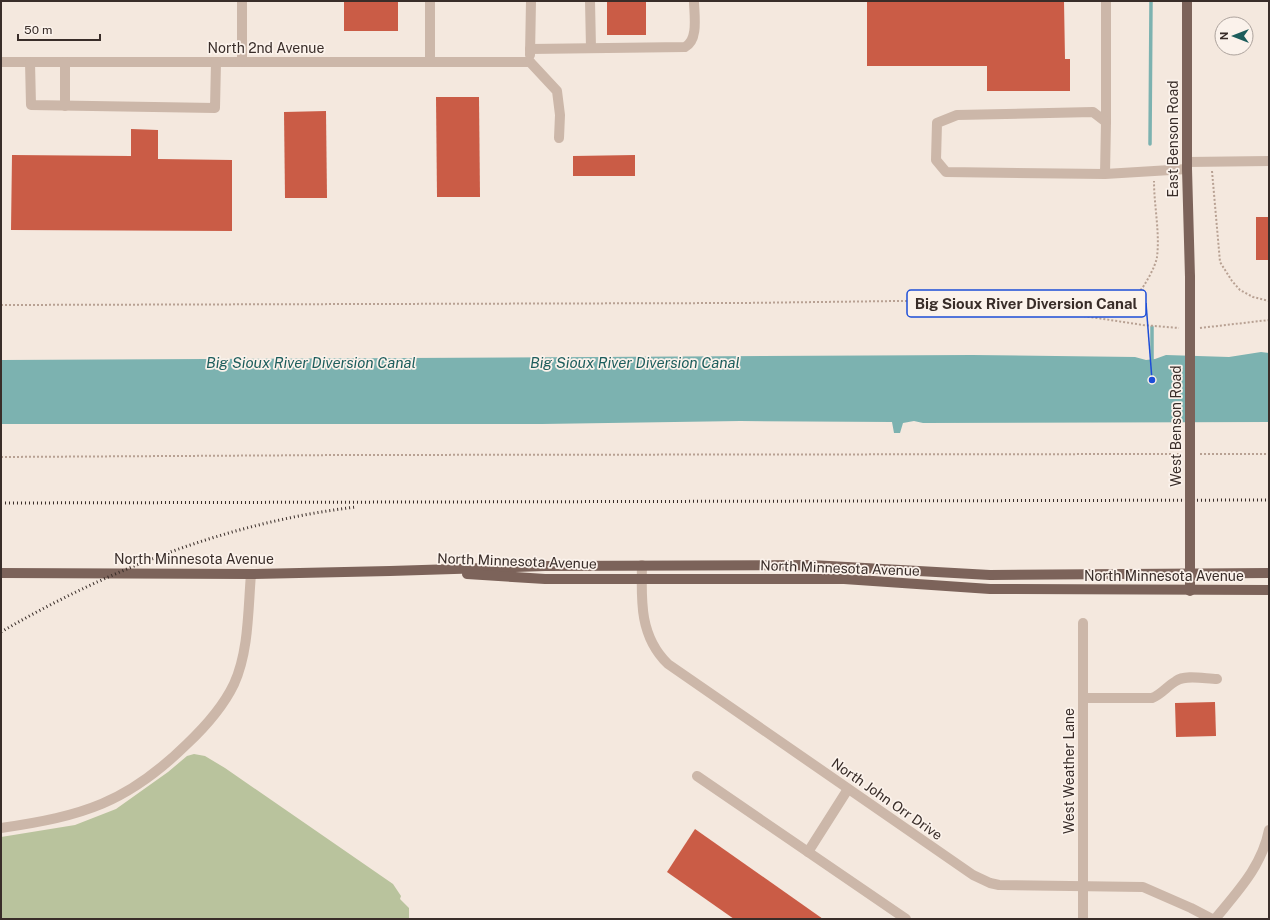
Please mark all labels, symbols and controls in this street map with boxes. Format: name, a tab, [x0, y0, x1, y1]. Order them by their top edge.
scale bar	[18, 16, 100, 42]
north arrow	[1214, 16, 1254, 56]
text: 50 m	[24, 23, 52, 37]
text: N	[1218, 32, 1230, 40]
street label: North 2nd Avenue	[208, 40, 324, 56]
street label: East Benson Road	[1165, 80, 1181, 198]
callout: Big Sioux River Diversion Canal	[907, 290, 1146, 317]
text: Big Sioux River Diversion Canal	[915, 295, 1137, 312]
water label: Big Sioux River Diversion Canal	[206, 354, 416, 371]
water label: Big Sioux River Diversion Canal	[530, 354, 740, 371]
street label: West Benson Road	[1168, 365, 1184, 487]
street label: North Minnesota Avenue	[437, 550, 597, 572]
street label: North Minnesota Avenue	[114, 551, 274, 567]
street label: North Minnesota Avenue	[760, 557, 920, 579]
street label: North Minnesota Avenue	[1084, 568, 1244, 584]
street label: West Weather Lane	[1061, 708, 1077, 834]
street label: North John Orr Drive	[829, 755, 945, 843]

